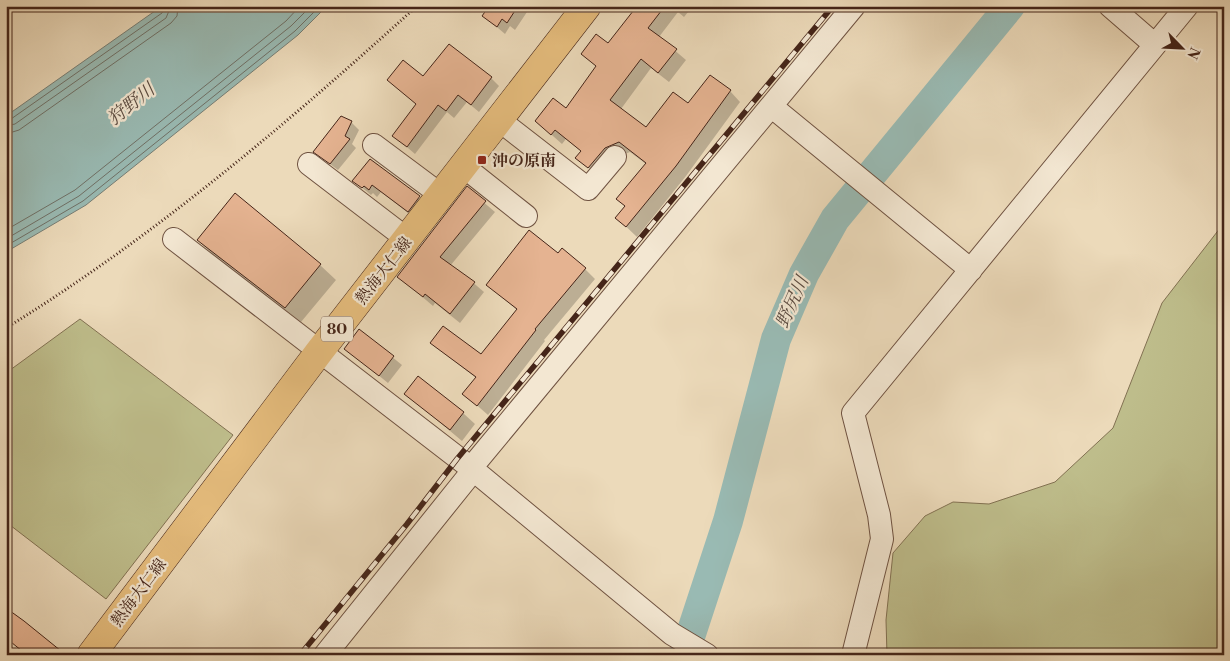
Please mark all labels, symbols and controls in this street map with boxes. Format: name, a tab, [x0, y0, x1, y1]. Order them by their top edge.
north arrow	[1158, 22, 1208, 72]
text: N	[1182, 44, 1203, 62]
water label: 狩野川	[103, 77, 161, 130]
place label: 沖の原南	[492, 151, 556, 171]
marker: 沖の原南	[476, 154, 488, 166]
street label: 熱海大仁線	[351, 233, 416, 308]
water label: 野尻川	[771, 271, 815, 332]
road number: 80	[321, 316, 353, 342]
street label: 熱海大仁線	[107, 555, 171, 631]

